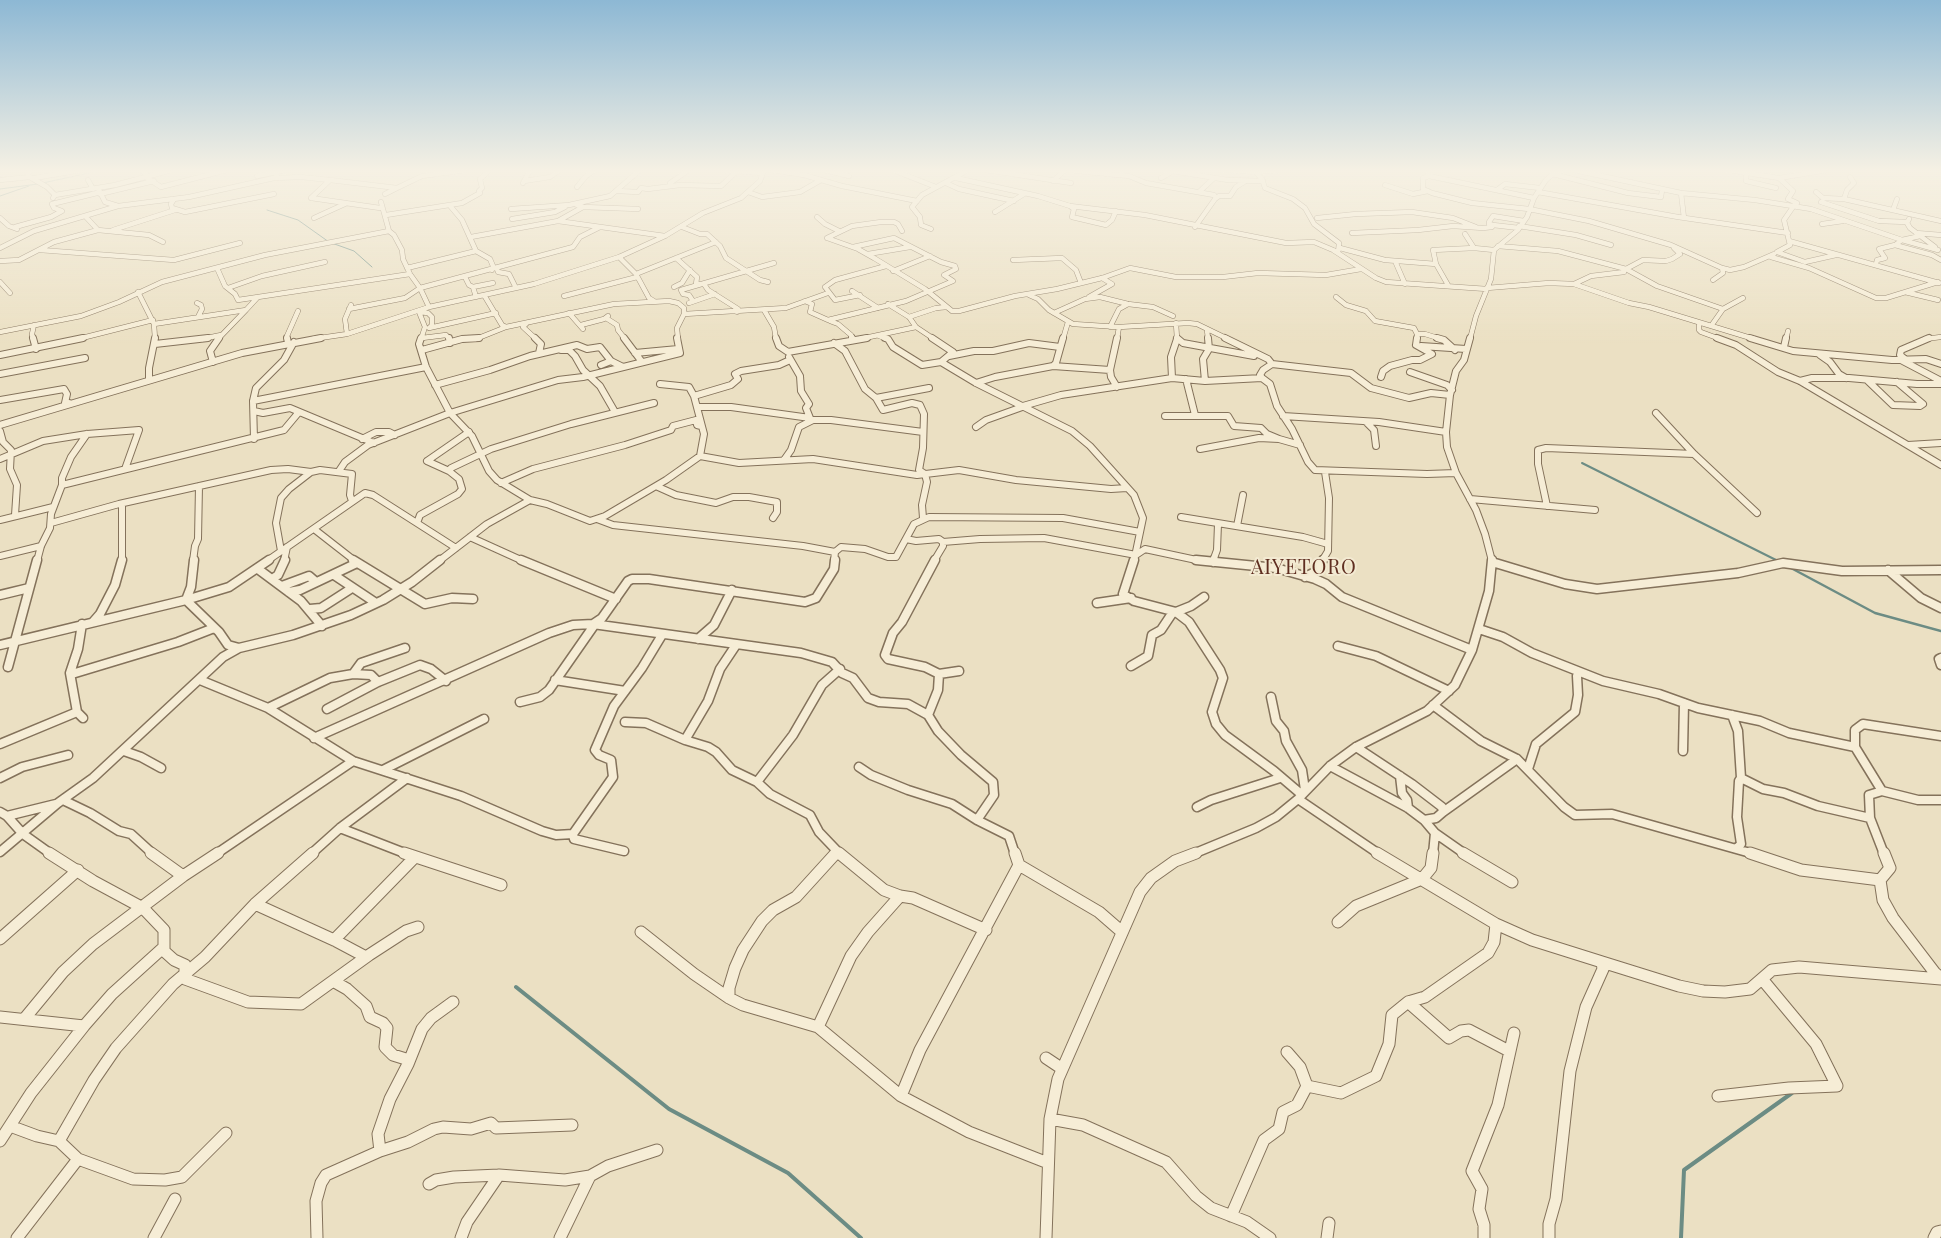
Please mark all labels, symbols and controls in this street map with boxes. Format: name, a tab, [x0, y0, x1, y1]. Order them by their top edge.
district label: AIYETORO	[1250, 556, 1358, 580]

